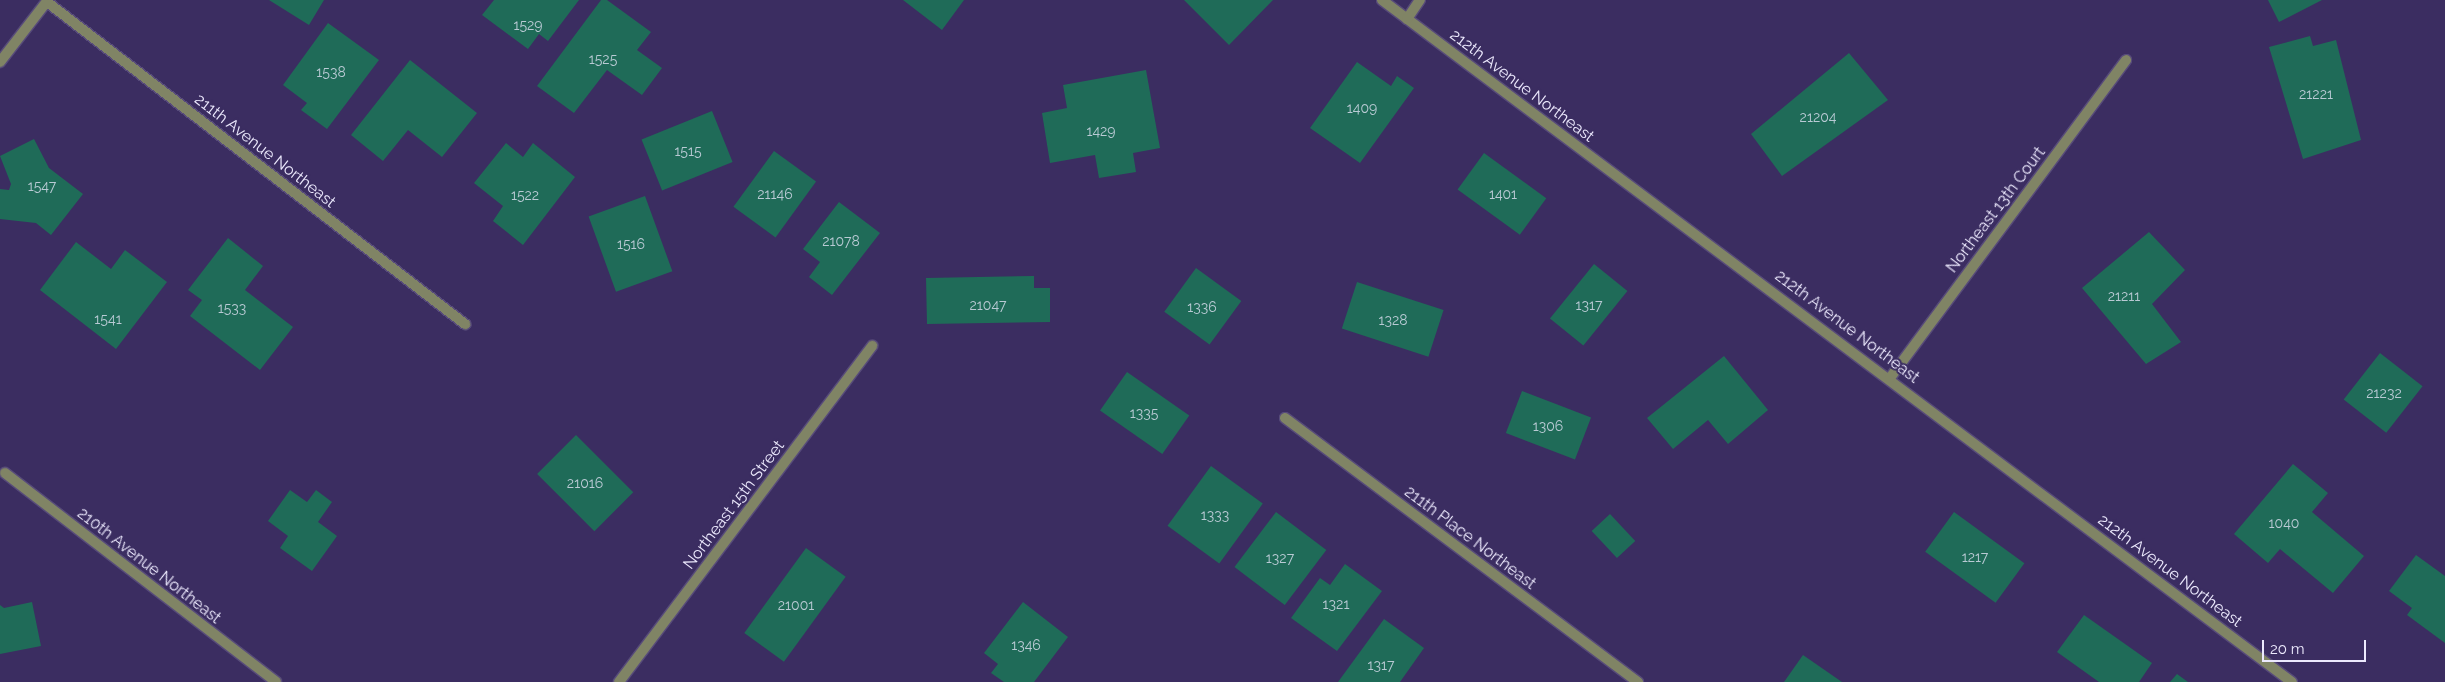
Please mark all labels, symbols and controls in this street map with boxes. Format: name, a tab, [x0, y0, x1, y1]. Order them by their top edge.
house number: 1529	[513, 17, 543, 33]
street label: 212th Avenue Northeast	[1446, 25, 1598, 147]
house number: 1525	[589, 51, 617, 67]
house number: 1538	[316, 64, 346, 80]
house number: 21221	[2299, 86, 2333, 102]
street label: 211th Avenue Northeast	[190, 90, 340, 212]
house number: 1409	[1347, 100, 1377, 116]
house number: 21204	[1800, 109, 1836, 125]
house number: 1429	[1086, 123, 1116, 139]
house number: 1515	[674, 143, 702, 159]
street label: Northeast 13th Court	[1942, 143, 2050, 277]
house number: 1547	[28, 178, 56, 194]
house number: 21146	[757, 186, 793, 202]
house number: 1401	[1489, 186, 1517, 202]
house number: 1522	[511, 187, 539, 203]
house number: 21078	[822, 233, 860, 249]
house number: 1516	[617, 236, 645, 252]
street label: 212th Avenue Northeast	[1771, 266, 1923, 388]
house number: 21211	[2108, 288, 2140, 304]
house number: 21047	[970, 297, 1006, 313]
house number: 1317	[1576, 297, 1602, 313]
house number: 1336	[1187, 299, 1217, 315]
house number: 1533	[218, 300, 246, 316]
house number: 1541	[94, 311, 122, 327]
house number: 1328	[1378, 312, 1408, 328]
house number: 21232	[2366, 385, 2402, 401]
house number: 1335	[1130, 405, 1158, 421]
house number: 1306	[1533, 418, 1563, 434]
street label: Northeast 15th Street	[679, 437, 789, 573]
house number: 21016	[567, 475, 603, 491]
street label: 211th Place Northeast	[1401, 482, 1539, 594]
street label: 210th Avenue Northeast	[73, 504, 225, 628]
house number: 1333	[1201, 507, 1229, 523]
street label: 212th Avenue Northeast	[2094, 510, 2246, 632]
house number: 1040	[2269, 515, 2299, 531]
house number: 1217	[1962, 549, 1988, 565]
house number: 1327	[1266, 550, 1294, 566]
house number: 1321	[1323, 596, 1349, 612]
house number: 21001	[778, 597, 814, 613]
scale bar	[2265, 630, 2369, 662]
house number: 1346	[1011, 637, 1041, 653]
text: 20 m	[2270, 640, 2305, 658]
house number: 1317	[1368, 657, 1394, 673]

